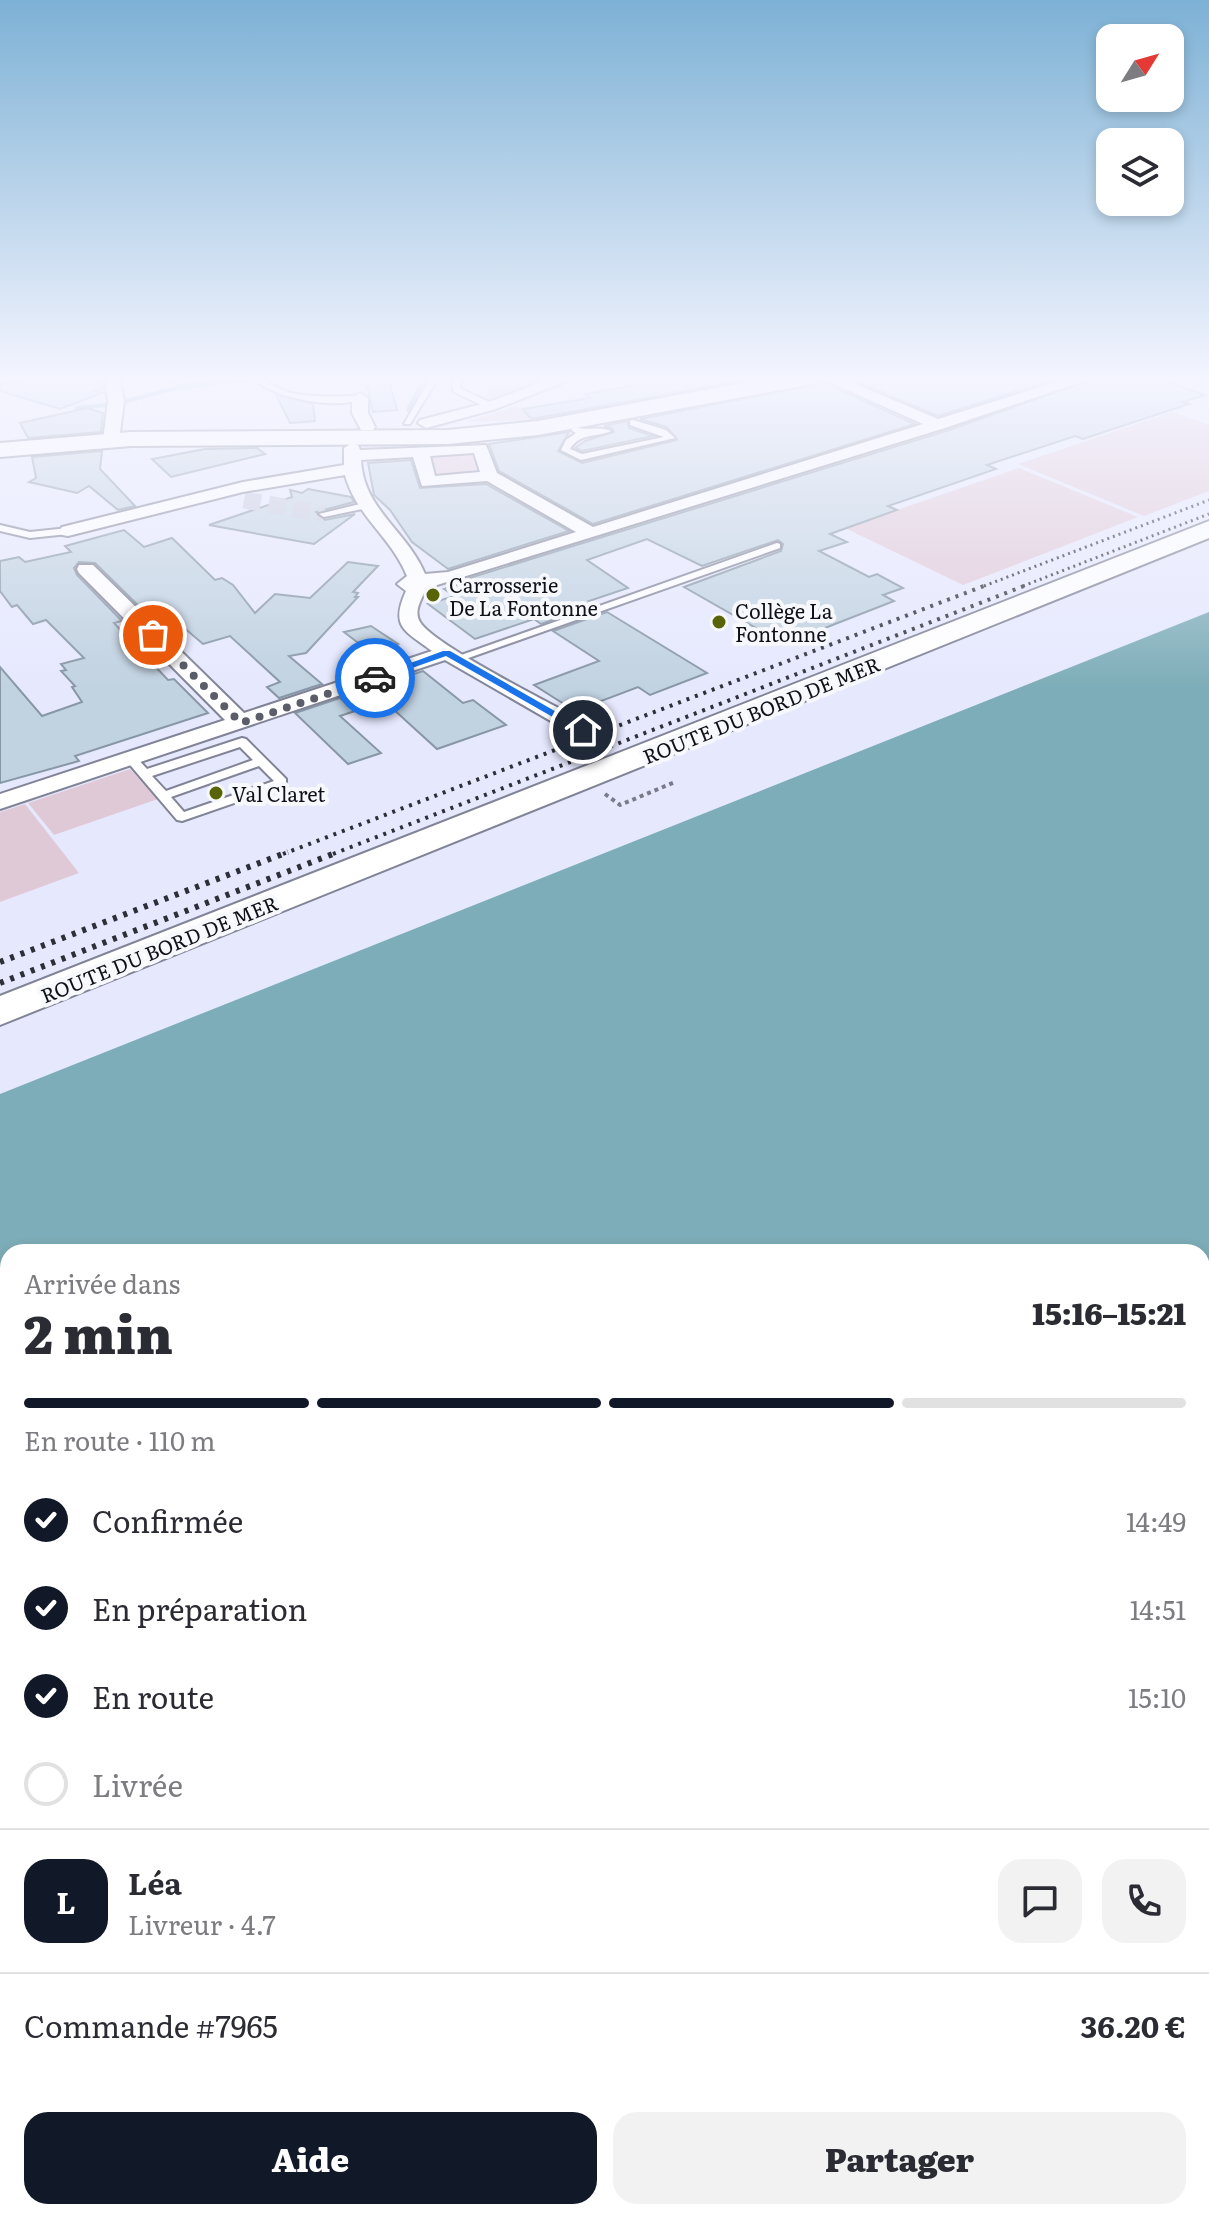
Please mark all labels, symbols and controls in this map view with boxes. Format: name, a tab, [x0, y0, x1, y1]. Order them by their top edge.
north arrow	[1096, 24, 1184, 112]
map controls	[1096, 24, 1184, 216]
button: layers	[1096, 128, 1184, 216]
place label: Carrosserie De La Fontonne	[449, 569, 598, 622]
marker: Carrosserie De La Fontonne	[424, 586, 442, 604]
place label: Collège La Fontonne	[735, 595, 833, 648]
pin	[119, 601, 187, 669]
icon: bag	[131, 613, 175, 657]
marker: Collège La Fontonne	[710, 613, 728, 631]
courier	[335, 638, 415, 718]
street label: ROUTE DU BORD DE MER	[638, 648, 884, 770]
icon: car	[353, 656, 397, 700]
pin	[549, 696, 617, 764]
icon: home	[561, 708, 605, 752]
place label: Val Claret	[232, 778, 325, 808]
marker: Val Claret	[207, 784, 225, 802]
street label: ROUTE DU BORD DE MER	[36, 887, 282, 1009]
text: Arrivée dans	[24, 1263, 180, 1302]
text: 15:16–15:21	[1032, 1290, 1186, 1334]
text: 2 min	[24, 1293, 173, 1370]
text: En route · 110 m	[24, 1420, 215, 1459]
icon: check	[24, 1498, 68, 1542]
text: Confirmée	[92, 1498, 243, 1542]
text: 14:49	[1126, 1501, 1186, 1540]
icon: check	[24, 1586, 68, 1630]
text: En préparation	[92, 1586, 307, 1630]
text: 14:51	[1130, 1589, 1186, 1628]
icon: check	[24, 1674, 68, 1718]
text: En route	[92, 1674, 214, 1718]
text: 15:10	[1128, 1677, 1186, 1716]
text: Livrée	[92, 1762, 183, 1806]
button: chat	[998, 1859, 1082, 1943]
button: phone	[1102, 1859, 1186, 1943]
text: Léa	[128, 1860, 182, 1904]
text: L	[56, 1879, 76, 1923]
text: Livreur · 4.7	[128, 1904, 276, 1943]
text: Commande #7965	[24, 2003, 278, 2047]
text: 36.20 €	[1080, 2003, 1186, 2047]
button: Aide	[24, 2112, 597, 2204]
button: Partager	[613, 2112, 1186, 2204]

